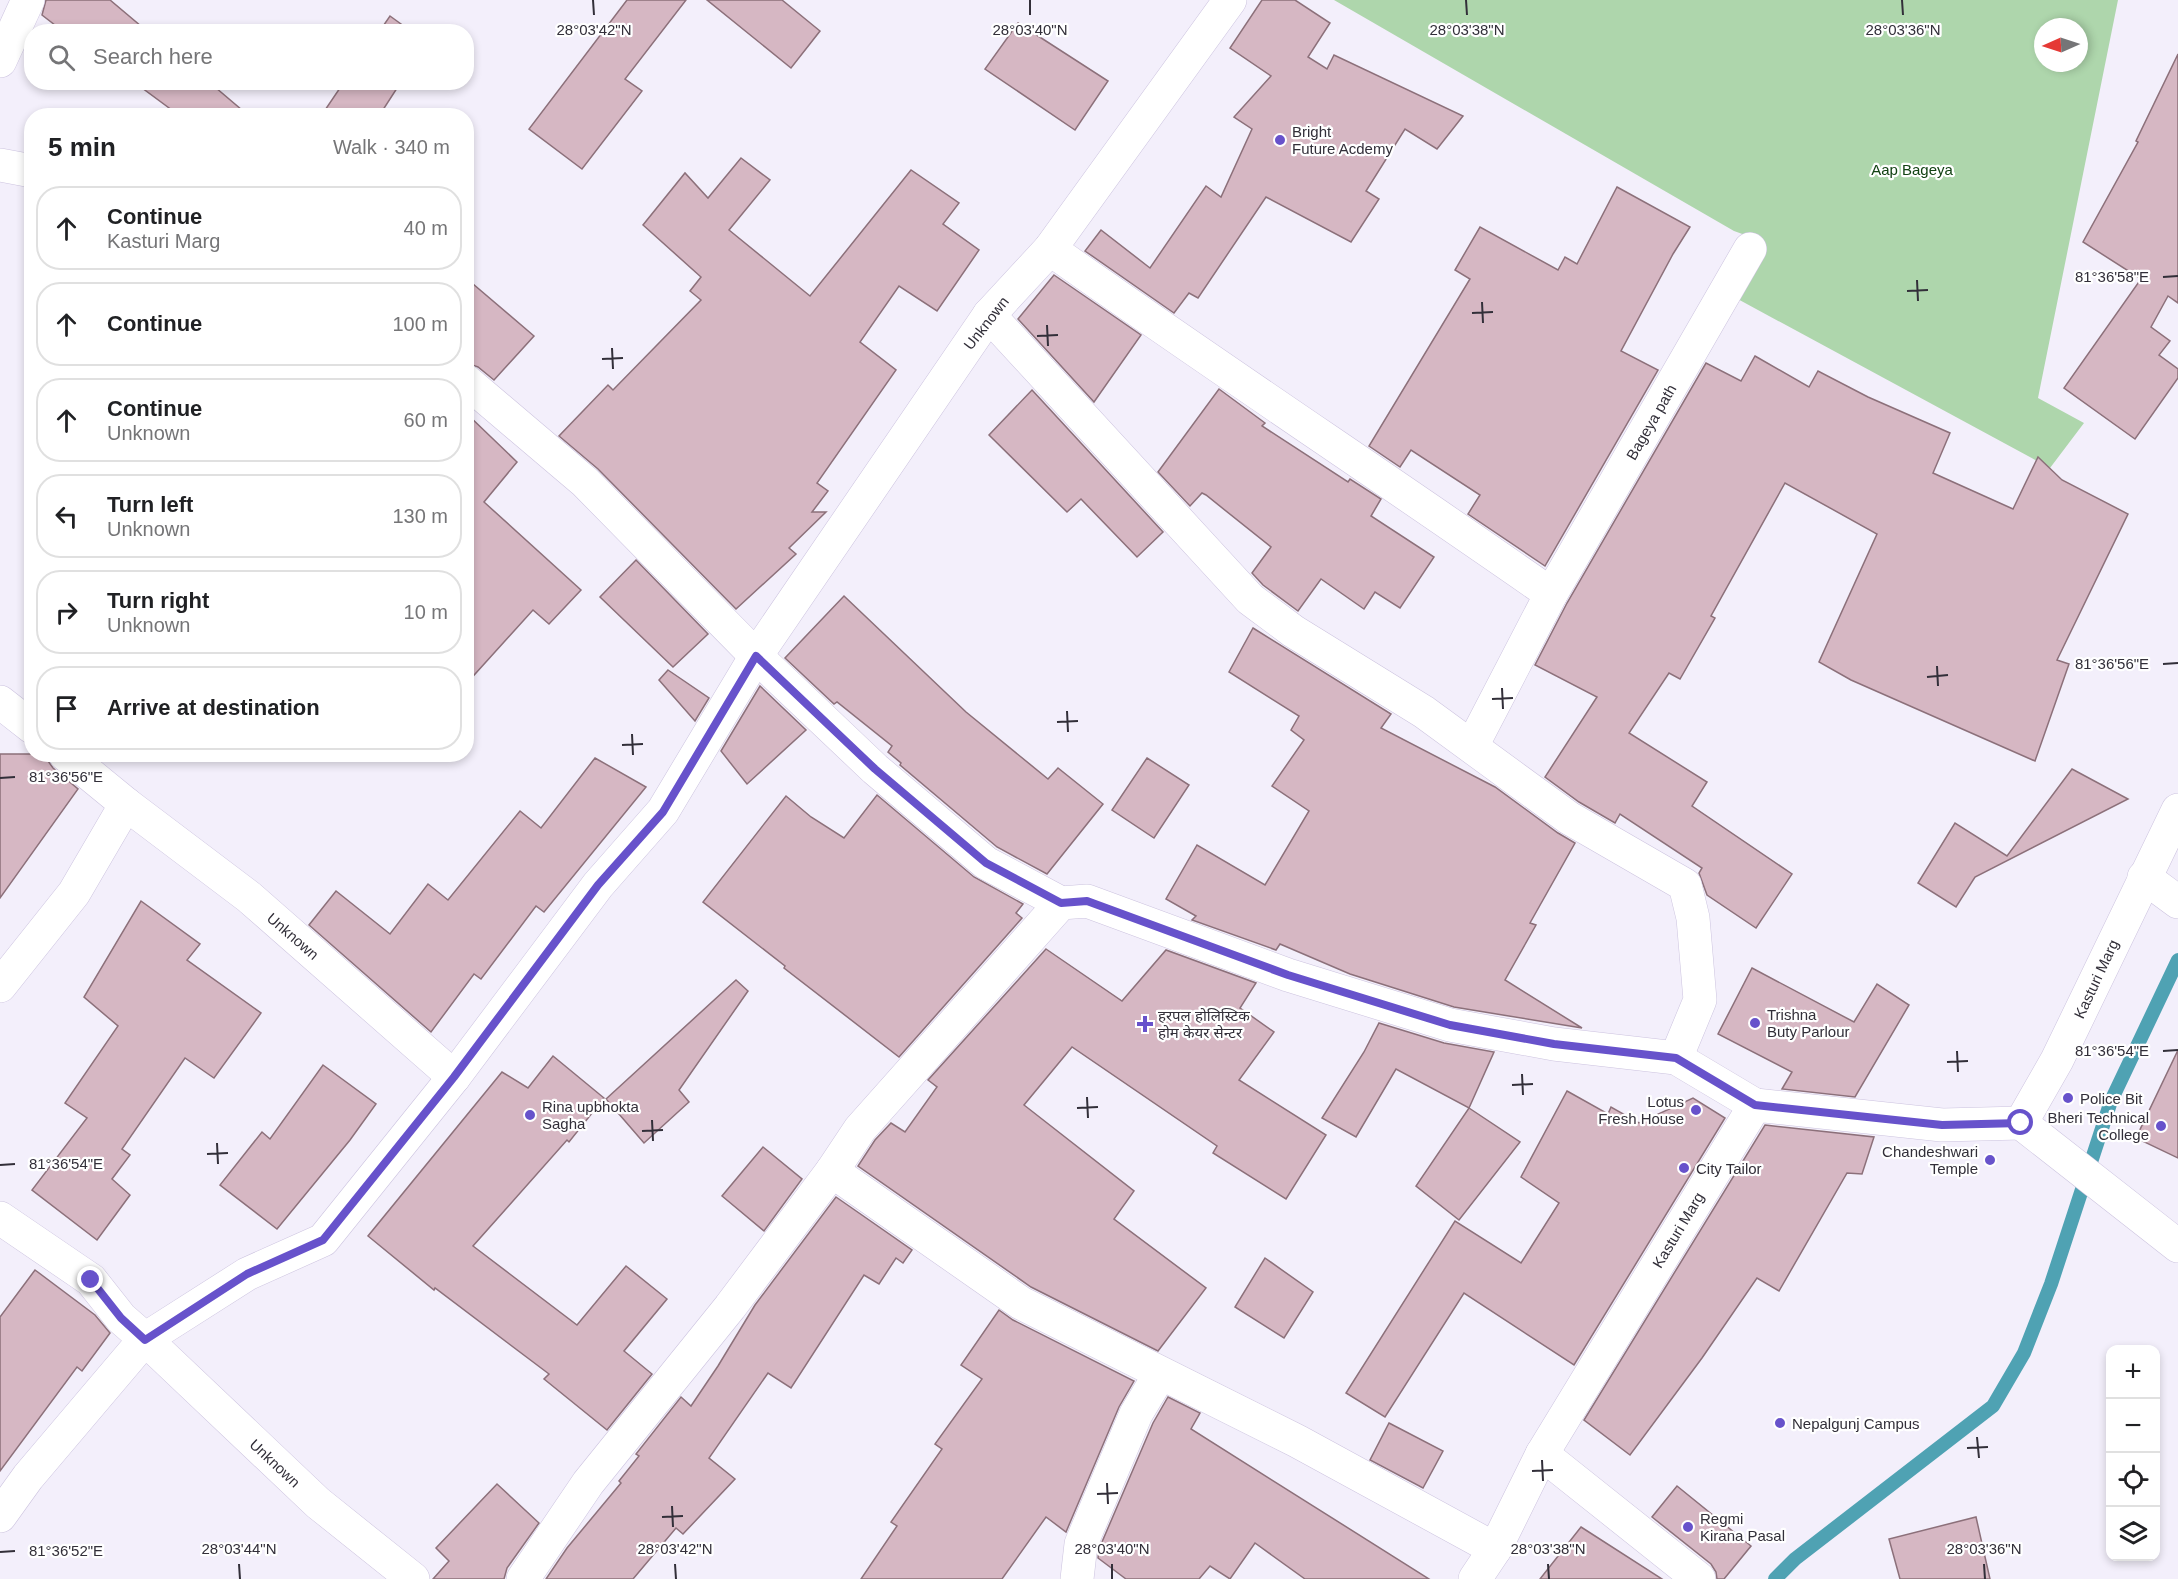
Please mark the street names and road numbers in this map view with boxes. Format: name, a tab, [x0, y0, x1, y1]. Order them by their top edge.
street label: Unknown	[960, 293, 1012, 353]
street label: Bageya path	[1623, 381, 1679, 463]
street label: Unknown	[264, 909, 322, 963]
street label: Kasturi Marg	[2070, 937, 2122, 1021]
street label: Kasturi Marg	[1649, 1189, 1707, 1271]
street label: Unknown	[246, 1435, 304, 1491]

